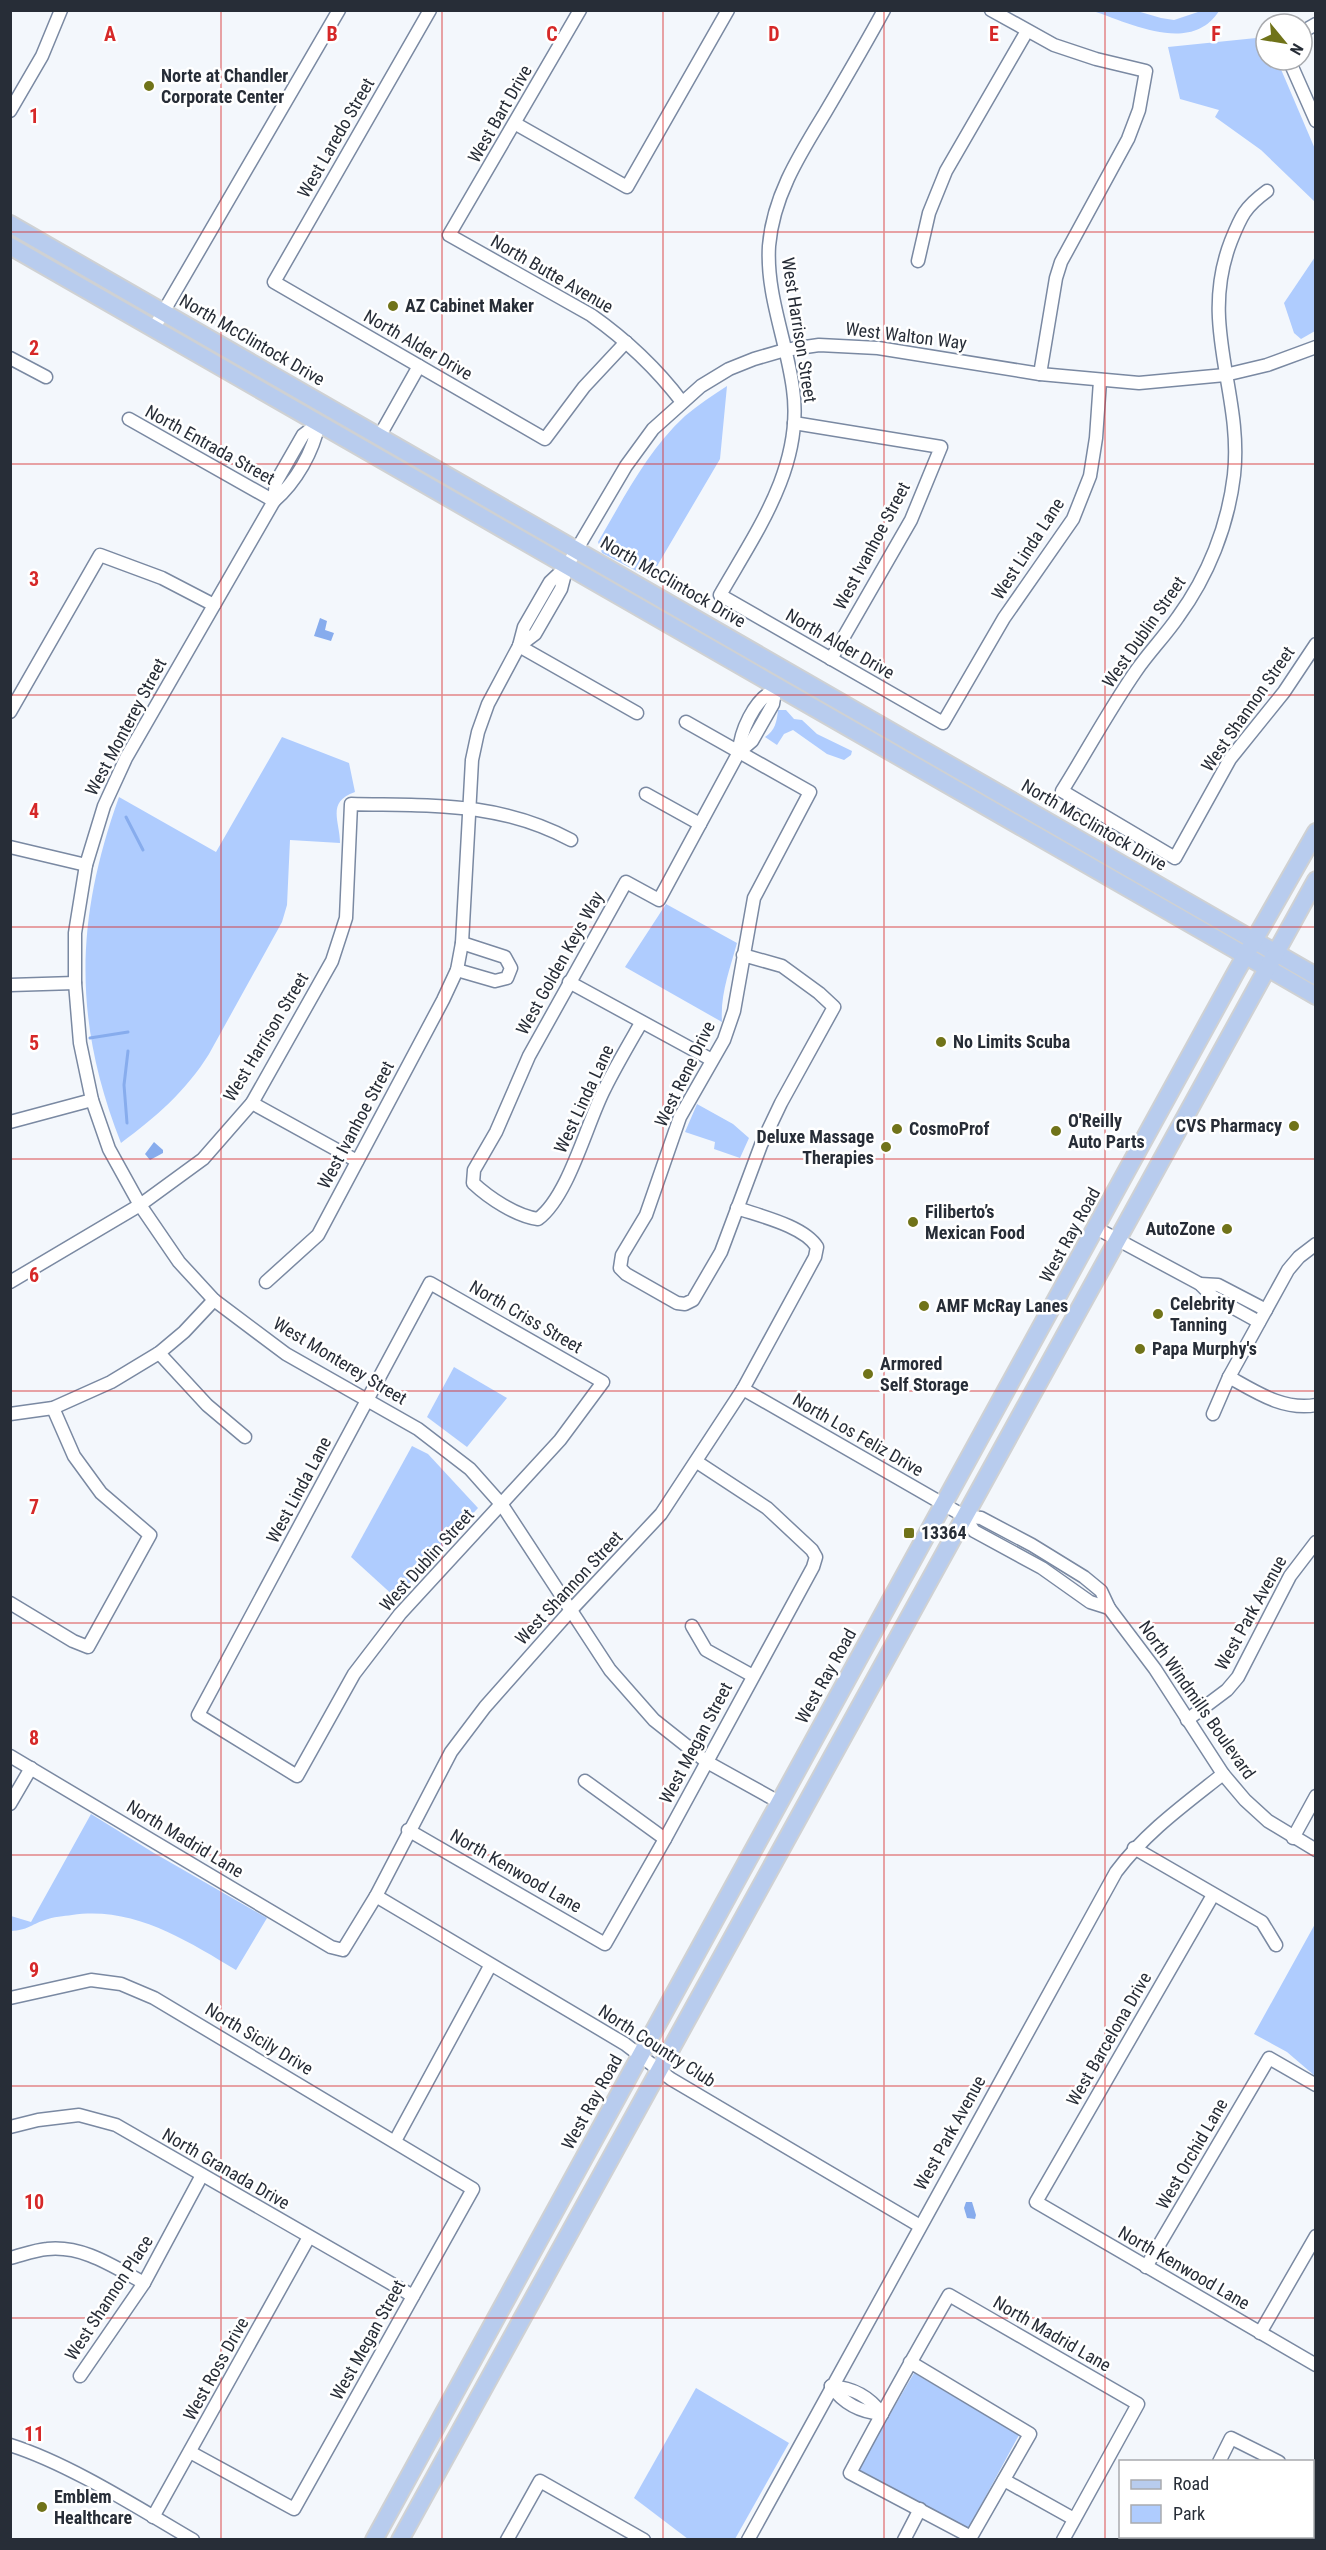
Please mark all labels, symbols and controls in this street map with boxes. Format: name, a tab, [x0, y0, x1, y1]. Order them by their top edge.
north arrow	[1254, 12, 1314, 72]
text: A	[104, 22, 116, 46]
text: B	[326, 22, 338, 46]
text: C	[546, 22, 558, 46]
text: D	[768, 22, 780, 46]
text: E	[989, 22, 999, 46]
text: F	[1211, 22, 1221, 46]
text: N	[1286, 40, 1307, 58]
street label: West Bart Drive	[463, 61, 536, 166]
place label: Norte at Chandler Corporate Center	[161, 65, 288, 107]
street label: West Laredo Street	[293, 74, 378, 201]
marker: Norte at Chandler Corporate Center	[142, 79, 156, 93]
text: 1	[29, 104, 39, 128]
street label: North Butte Avenue	[487, 230, 617, 317]
street label: West Harrison Street	[778, 256, 821, 404]
street label: North McClintock Drive	[176, 289, 329, 390]
place label: AZ Cabinet Maker	[405, 295, 534, 316]
marker: AZ Cabinet Maker	[386, 299, 400, 313]
street label: North Alder Drive	[360, 305, 476, 384]
street label: West Walton Way	[844, 318, 968, 353]
text: 2	[29, 336, 39, 360]
street label: North Entrada Street	[142, 400, 279, 489]
street label: West Ivanhoe Street	[829, 478, 914, 613]
street label: West Linda Lane	[987, 494, 1068, 604]
street label: North McClintock Drive	[597, 531, 750, 632]
text: 3	[29, 567, 39, 591]
street label: West Dublin Street	[1098, 572, 1190, 691]
street label: North Alder Drive	[782, 604, 898, 683]
street label: West Shannon Street	[1197, 642, 1299, 775]
street label: West Monterey Street	[81, 655, 171, 799]
street label: North McClintock Drive	[1018, 774, 1171, 875]
text: 4	[29, 799, 39, 823]
street label: West Golden Keys Way	[511, 887, 608, 1038]
street label: West Harrison Street	[219, 968, 312, 1105]
street label: West Rene Drive	[650, 1018, 719, 1130]
text: 5	[29, 1031, 39, 1055]
place label: No Limits Scuba	[953, 1031, 1070, 1052]
marker: No Limits Scuba	[934, 1035, 948, 1049]
street label: West Linda Lane	[549, 1041, 618, 1156]
street label: West Ivanhoe Street	[313, 1057, 398, 1192]
place label: O'Reilly Auto Parts	[1068, 1110, 1145, 1152]
place label: CVS Pharmacy	[1176, 1115, 1282, 1136]
place label: CosmoProf	[909, 1118, 990, 1139]
marker: CVS Pharmacy	[1287, 1119, 1301, 1133]
marker: CosmoProf	[890, 1122, 904, 1136]
marker: O'Reilly Auto Parts	[1049, 1124, 1063, 1138]
place label: Deluxe Massage Therapies	[756, 1126, 874, 1168]
marker: Deluxe Massage Therapies	[879, 1140, 893, 1154]
street label: West Ray Road	[1035, 1184, 1104, 1286]
place label: Filiberto’s Mexican Food	[925, 1201, 1025, 1243]
marker: Filiberto’s Mexican Food	[906, 1215, 920, 1229]
place label: AutoZone	[1145, 1218, 1215, 1239]
marker: AutoZone	[1220, 1222, 1234, 1236]
text: 6	[29, 1263, 39, 1287]
street label: North Criss Street	[466, 1276, 586, 1357]
place label: Celebrity Tanning	[1170, 1293, 1235, 1335]
place label: AMF McRay Lanes	[936, 1295, 1068, 1316]
marker: AMF McRay Lanes	[917, 1299, 931, 1313]
marker: Celebrity Tanning	[1151, 1307, 1165, 1321]
street label: West Monterey Street	[270, 1312, 411, 1409]
place label: Papa Murphy's	[1152, 1338, 1257, 1359]
marker: Papa Murphy's	[1133, 1342, 1147, 1356]
place label: Armored Self Storage	[880, 1353, 969, 1395]
marker: Armored Self Storage	[861, 1367, 875, 1381]
street label: North Los Feliz Drive	[789, 1389, 927, 1480]
street label: West Linda Lane	[262, 1433, 335, 1546]
text: 7	[29, 1495, 39, 1519]
street label: West Dublin Street	[375, 1504, 478, 1615]
place label: 13364	[921, 1522, 966, 1543]
street label: West Shannon Street	[511, 1526, 627, 1649]
marker: 13364	[902, 1526, 916, 1540]
street label: West Park Avenue	[1210, 1552, 1291, 1674]
street label: North Windmills Boulevard	[1135, 1616, 1260, 1783]
street label: West Ray Road	[791, 1625, 860, 1727]
street label: West Megan Street	[655, 1679, 736, 1807]
text: 8	[29, 1726, 39, 1750]
street label: North Madrid Lane	[123, 1795, 247, 1882]
street label: North Kenwood Lane	[447, 1824, 586, 1917]
text: 9	[29, 1958, 39, 1982]
street label: West Barcelona Drive	[1062, 1968, 1155, 2109]
street label: North Sicily Drive	[202, 1998, 317, 2079]
street label: North Country Club	[595, 2000, 720, 2091]
street label: West Ray Road	[557, 2051, 626, 2153]
street label: West Park Avenue	[909, 2072, 990, 2194]
street label: West Orchid Lane	[1151, 2095, 1232, 2213]
street label: North Granada Drive	[159, 2124, 294, 2214]
text: 10	[24, 2190, 44, 2214]
street label: North Kenwood Lane	[1115, 2221, 1254, 2314]
street label: West Shannon Place	[60, 2231, 157, 2364]
street label: West Megan Street	[326, 2276, 409, 2403]
street label: North Madrid Lane	[990, 2291, 1115, 2376]
street label: West Ross Drive	[179, 2314, 253, 2424]
text: 11	[24, 2422, 44, 2446]
legend	[1119, 2460, 1314, 2538]
text: Road	[1173, 2473, 1209, 2494]
place label: Emblem Healthcare	[54, 2486, 133, 2528]
marker: Emblem Healthcare	[35, 2500, 49, 2514]
text: Park	[1173, 2503, 1205, 2524]

